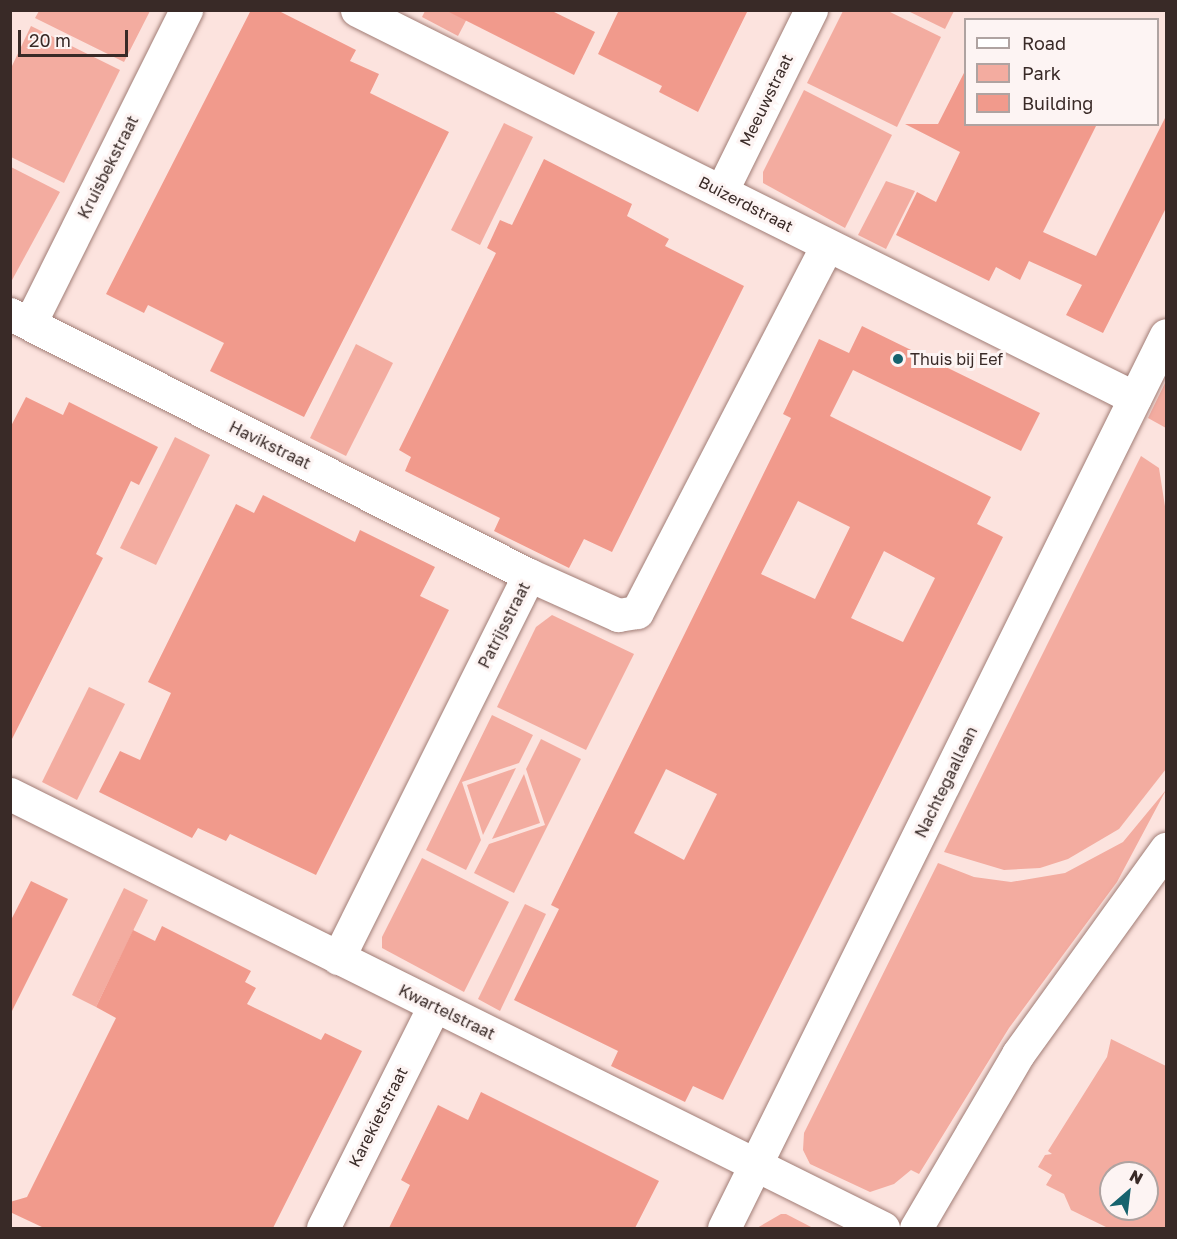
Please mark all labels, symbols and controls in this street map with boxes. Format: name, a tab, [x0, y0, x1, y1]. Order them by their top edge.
scale bar	[21, 18, 130, 56]
legend	[964, 18, 1159, 126]
text: 20 m	[29, 29, 71, 51]
text: Road	[1022, 32, 1066, 54]
street label: Meeuwstraat	[735, 51, 797, 149]
text: Park	[1022, 62, 1061, 84]
text: Building	[1022, 92, 1093, 114]
street label: Kruisbekstraat	[74, 112, 142, 222]
street label: Buizerdstraat	[696, 172, 796, 236]
place label: Thuis bij Eef	[910, 349, 1003, 369]
marker: Thuis bij Eef	[891, 352, 905, 366]
street label: Havikstraat	[226, 417, 314, 473]
street label: Patrijsstraat	[474, 579, 534, 671]
street label: Nachtegaallaan	[911, 723, 981, 841]
street label: Kwartelstraat	[396, 980, 498, 1044]
street label: Karekietstraat	[345, 1064, 411, 1170]
north arrow	[1099, 1161, 1159, 1221]
text: N	[1126, 1165, 1147, 1189]

